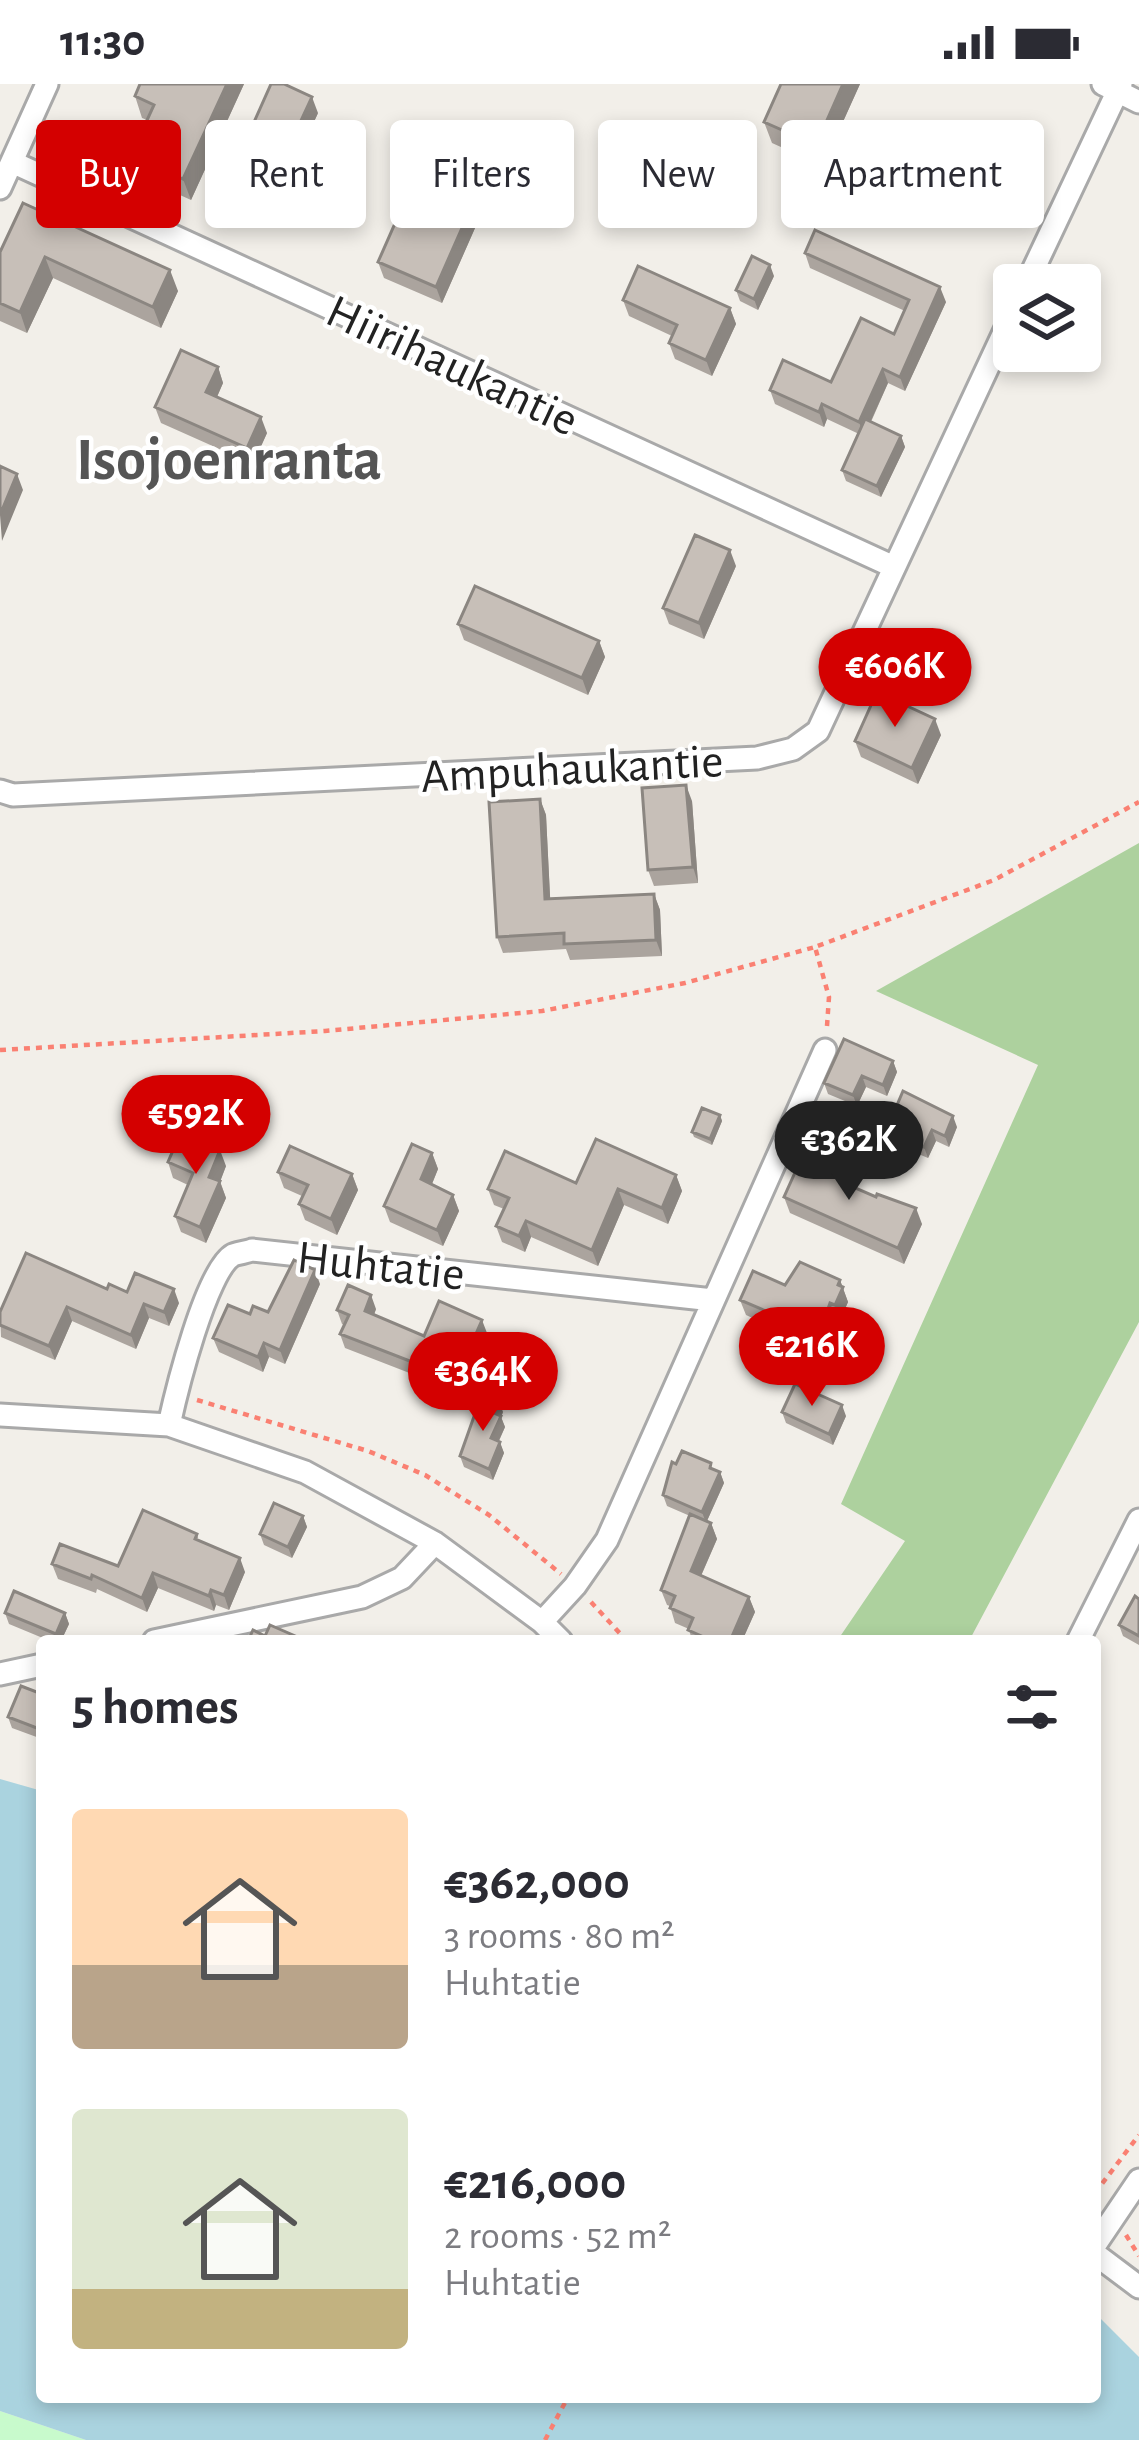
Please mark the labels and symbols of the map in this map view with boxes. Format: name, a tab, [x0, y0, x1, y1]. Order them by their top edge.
street label: Hiirihaukantie	[319, 288, 585, 446]
district label: Isojoenranta	[76, 431, 382, 491]
pin: €606K	[811, 628, 979, 730]
street label: Ampuhaukantie	[420, 738, 725, 802]
pin: €592K	[112, 1075, 280, 1177]
pin: €362K	[765, 1101, 933, 1203]
street label: Huhtatie	[294, 1234, 467, 1300]
pin: €216K	[728, 1307, 896, 1409]
pin: €364K	[399, 1332, 567, 1434]

